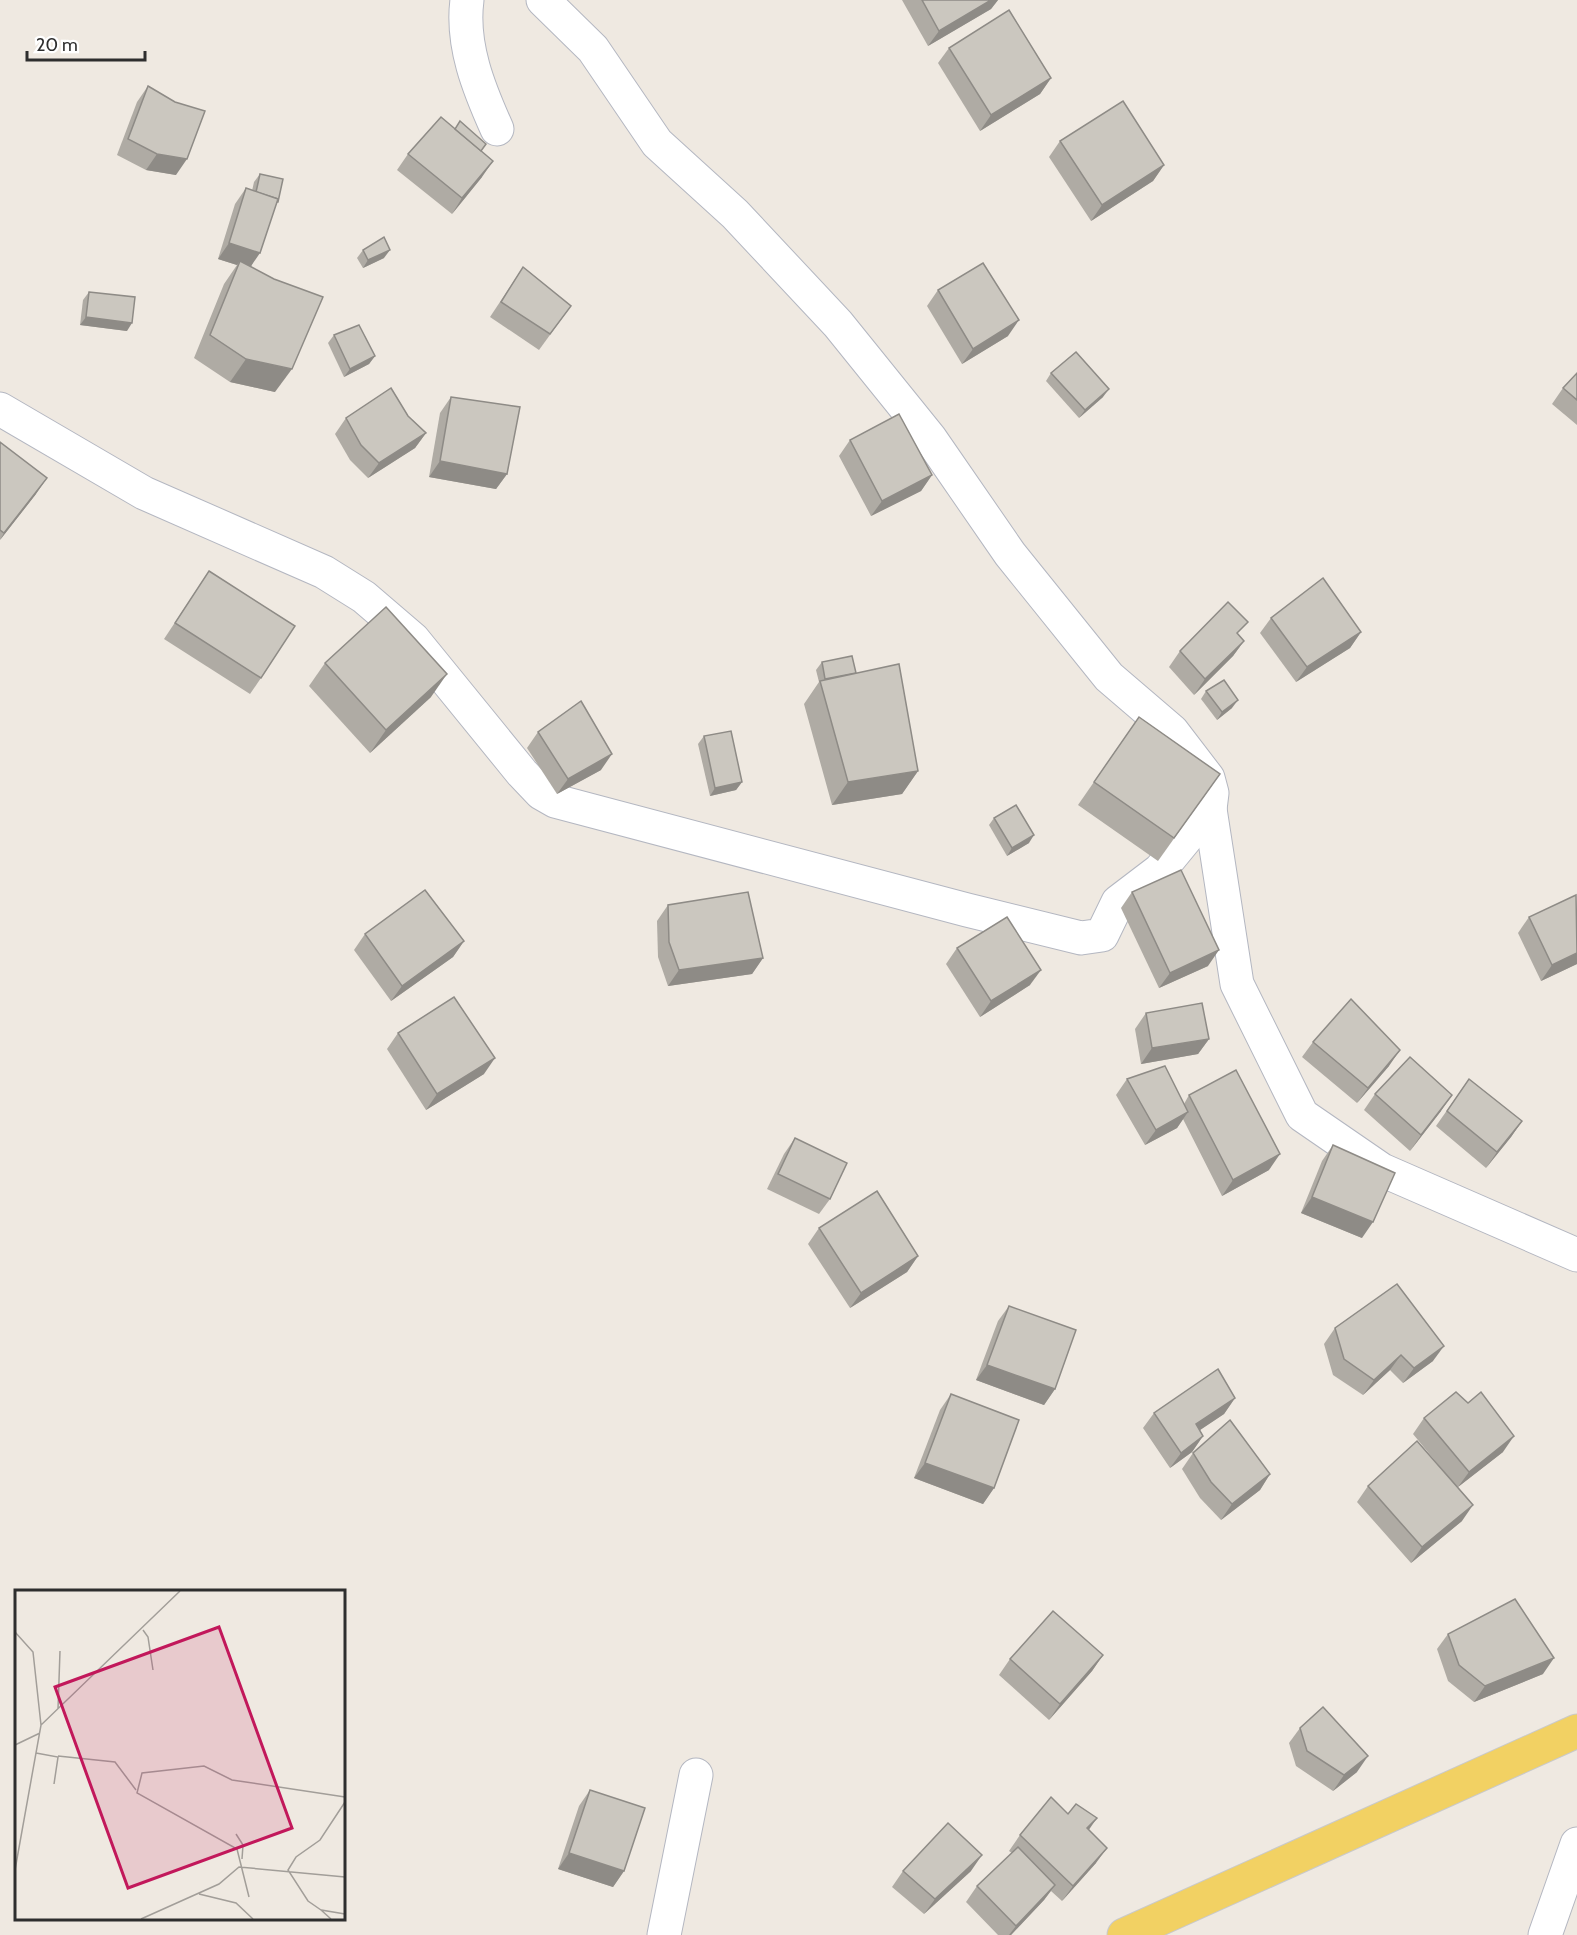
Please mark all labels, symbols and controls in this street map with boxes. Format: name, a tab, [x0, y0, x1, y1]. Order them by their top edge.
scale bar	[27, 24, 146, 62]
text: 20 m	[36, 34, 78, 56]
inset map	[15, 1590, 345, 1920]

